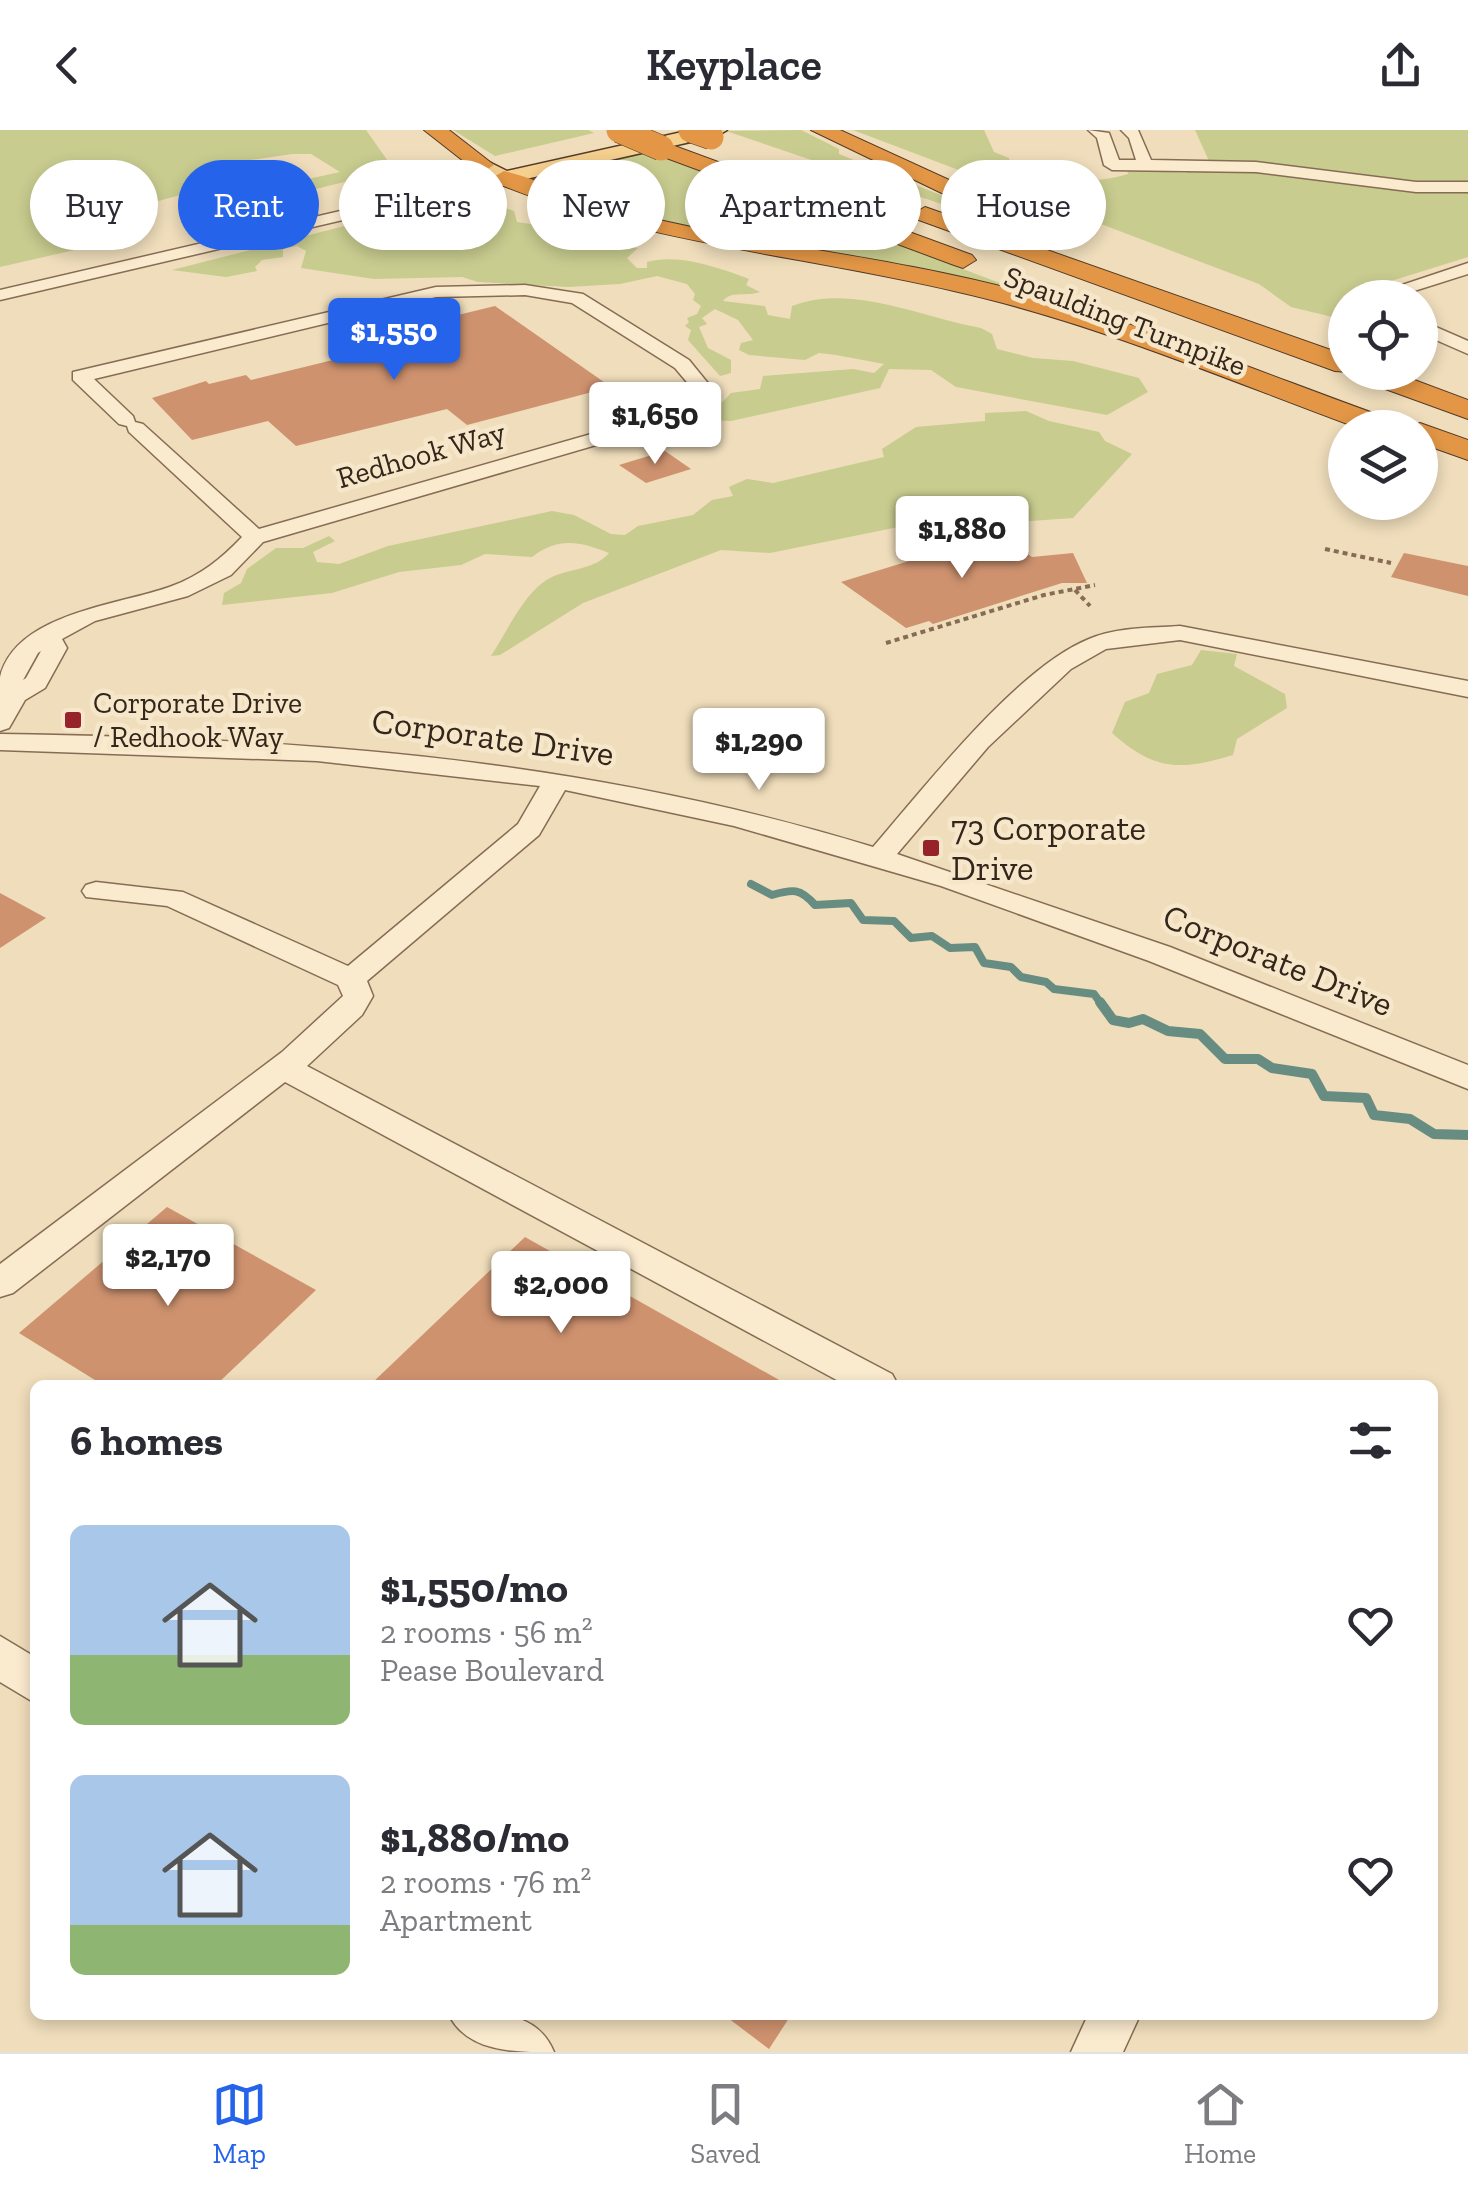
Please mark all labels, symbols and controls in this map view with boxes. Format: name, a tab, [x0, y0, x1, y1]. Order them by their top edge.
icon: back	[40, 38, 95, 93]
text: Keyplace	[646, 38, 822, 92]
icon: share	[1373, 38, 1428, 93]
chip: Buy	[30, 160, 158, 250]
chip: Rent	[178, 160, 319, 250]
chip: Filters	[339, 160, 507, 250]
chip: New	[527, 160, 665, 250]
chip: Apartment	[685, 160, 921, 250]
chip: House	[941, 160, 1106, 250]
street label: Spaulding Turnpike	[999, 258, 1251, 384]
map controls	[1328, 280, 1438, 520]
button: locate	[1328, 280, 1438, 390]
pin: $1,550	[313, 298, 475, 383]
text: $1,550	[350, 311, 438, 349]
pin: $1,650	[574, 382, 736, 467]
text: $1,650	[611, 395, 699, 433]
button: layers	[1328, 410, 1438, 520]
street label: Redhook Way	[333, 414, 510, 496]
pin: $1,880	[881, 496, 1043, 581]
text: $1,880	[918, 509, 1006, 547]
place label: Corporate Drive / Redhook Way	[93, 685, 302, 755]
street label: Corporate Drive	[369, 699, 617, 775]
pin: $1,290	[678, 708, 840, 793]
marker: Corporate Drive / Redhook Way	[62, 709, 84, 731]
text: $1,290	[715, 721, 803, 759]
place label: 73 Corporate Drive	[951, 807, 1146, 889]
marker: 73 Corporate Drive	[920, 837, 942, 859]
street label: Corporate Drive	[1157, 895, 1399, 1025]
pin: $2,170	[87, 1224, 249, 1309]
text: $2,170	[125, 1237, 211, 1275]
pin: $2,000	[480, 1251, 642, 1336]
text: $2,000	[513, 1264, 609, 1302]
icon: filters	[1343, 1413, 1398, 1468]
text: 6 homes	[70, 1415, 223, 1466]
text: $1,550/mo	[380, 1562, 568, 1613]
icon: home	[150, 1565, 270, 1685]
icon: heart	[1343, 1598, 1398, 1653]
text: 2 rooms · 56 m²	[380, 1613, 593, 1651]
text: Pease Boulevard	[380, 1651, 604, 1689]
text: $1,880/mo	[380, 1812, 569, 1863]
icon: home	[150, 1815, 270, 1935]
icon: heart	[1343, 1848, 1398, 1903]
text: 2 rooms · 76 m²	[380, 1863, 591, 1901]
text: Apartment	[380, 1901, 532, 1939]
tab: Map	[212, 2077, 267, 2170]
tab: Saved	[690, 2077, 760, 2170]
tab: Home	[1184, 2077, 1256, 2170]

